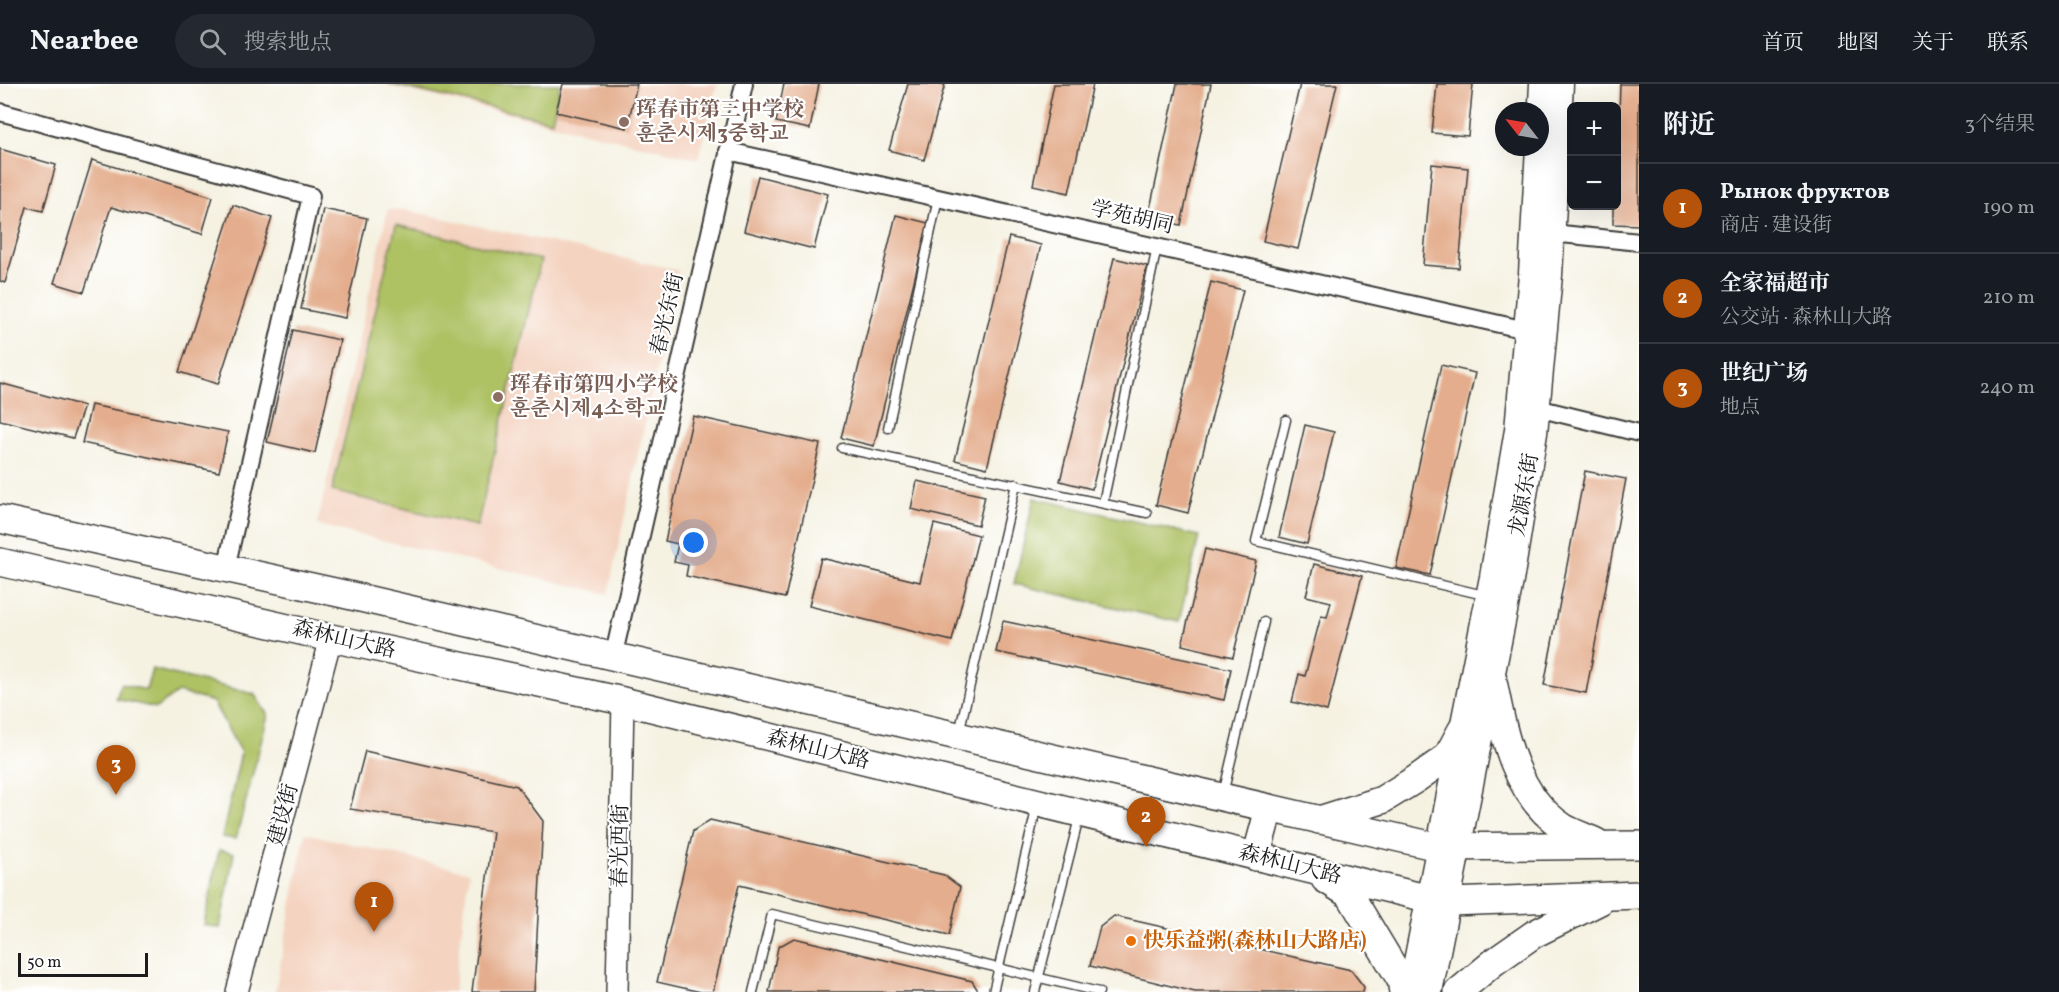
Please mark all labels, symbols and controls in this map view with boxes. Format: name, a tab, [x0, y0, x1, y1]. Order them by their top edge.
search box	[175, 14, 595, 68]
text: Nearbee	[30, 22, 139, 61]
icon: search	[196, 25, 229, 58]
text: 搜索地点	[244, 28, 332, 59]
text: 首页	[1762, 29, 1804, 58]
text: 地图	[1837, 29, 1879, 58]
text: 关于	[1912, 29, 1954, 58]
text: 联系	[1987, 29, 2029, 58]
place label: 珲春市第三中学校 훈춘시제3중학교	[636, 96, 804, 149]
north arrow	[1495, 102, 1549, 156]
map controls	[1567, 102, 1621, 210]
button: +	[1567, 102, 1621, 156]
text: 附近	[1663, 108, 1715, 144]
text: 3个结果	[1965, 111, 2035, 139]
marker: 珲春市第三中学校 훈춘시제3중학교	[617, 115, 631, 129]
button: −	[1567, 156, 1621, 210]
text: Рынок фруктов	[1720, 177, 1890, 208]
street label: 学苑胡同	[1088, 194, 1176, 242]
text: 1	[1678, 194, 1687, 222]
text: 190 m	[1983, 194, 2035, 222]
text: 商店 · 建设街	[1720, 212, 1832, 240]
text: 全家福超市	[1720, 269, 1830, 300]
street label: 春光东街	[644, 270, 692, 358]
text: 2	[1677, 284, 1688, 312]
text: 210 m	[1983, 284, 2035, 312]
text: 公交站 · 森林山大路	[1720, 304, 1892, 332]
text: 世纪广场	[1720, 359, 1808, 390]
place label: 珲春市第四小学校 훈춘시제4소학교	[510, 371, 678, 424]
text: 3	[1677, 374, 1688, 402]
text: 240 m	[1980, 374, 2035, 402]
marker: 珲春市第四小学校 훈춘시제4소학교	[491, 390, 505, 404]
text: 地点	[1720, 394, 1760, 422]
street label: 龙源东街	[1503, 451, 1547, 539]
your location	[679, 528, 708, 557]
street label: 森林山大路	[290, 614, 398, 666]
street label: 森林山大路	[764, 723, 872, 777]
pin: 3	[96, 746, 136, 795]
street label: 建设街	[262, 781, 306, 849]
pin: 2	[1126, 798, 1166, 847]
street label: 春光西街	[606, 804, 636, 888]
street label: 森林山大路	[1236, 838, 1344, 892]
pin: 1	[354, 882, 394, 932]
place label: 快乐益粥(森林山大路店)	[1143, 927, 1367, 956]
marker: 快乐益粥(森林山大路店)	[1124, 934, 1138, 948]
scale bar	[18, 950, 148, 978]
text: 50 m	[27, 952, 61, 974]

